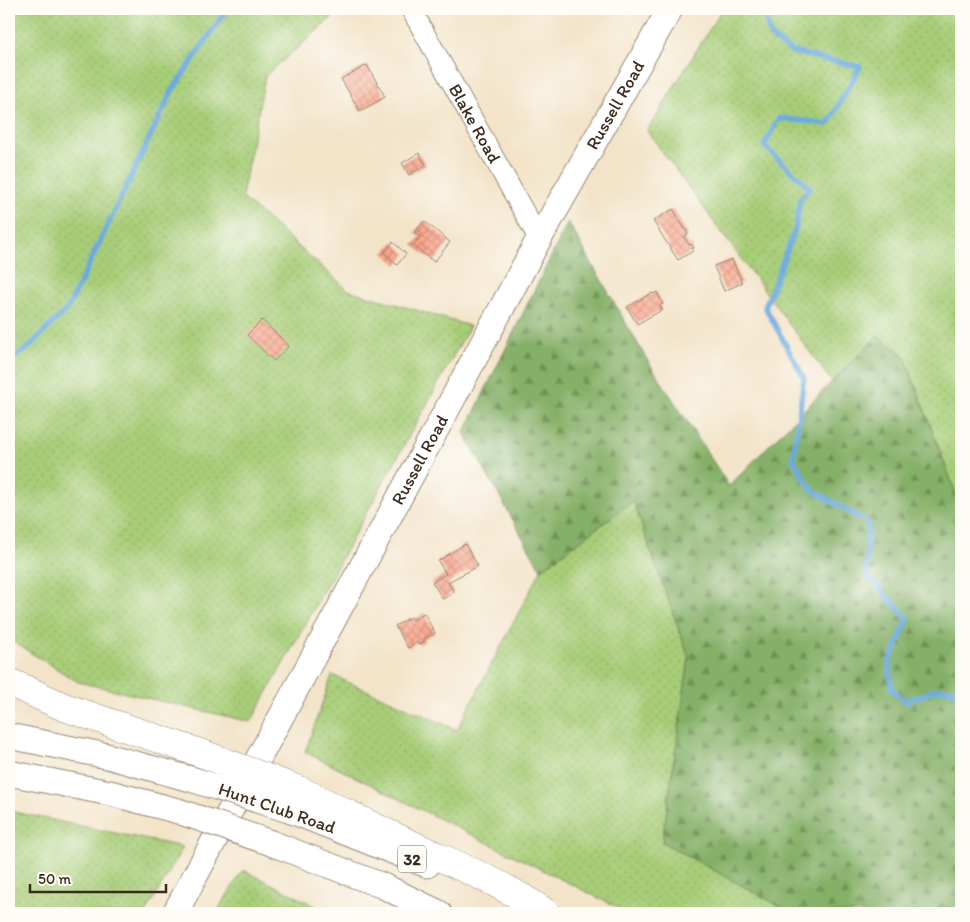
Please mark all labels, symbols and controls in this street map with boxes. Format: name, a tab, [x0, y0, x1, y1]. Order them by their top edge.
street label: Russell Road	[581, 57, 649, 154]
street label: Blake Road	[444, 80, 506, 167]
street label: Russell Road	[387, 411, 453, 509]
street label: Hunt Club Road	[215, 778, 339, 838]
road number: 32	[398, 846, 426, 872]
scale bar	[30, 862, 166, 894]
text: 50 m	[38, 870, 71, 888]

